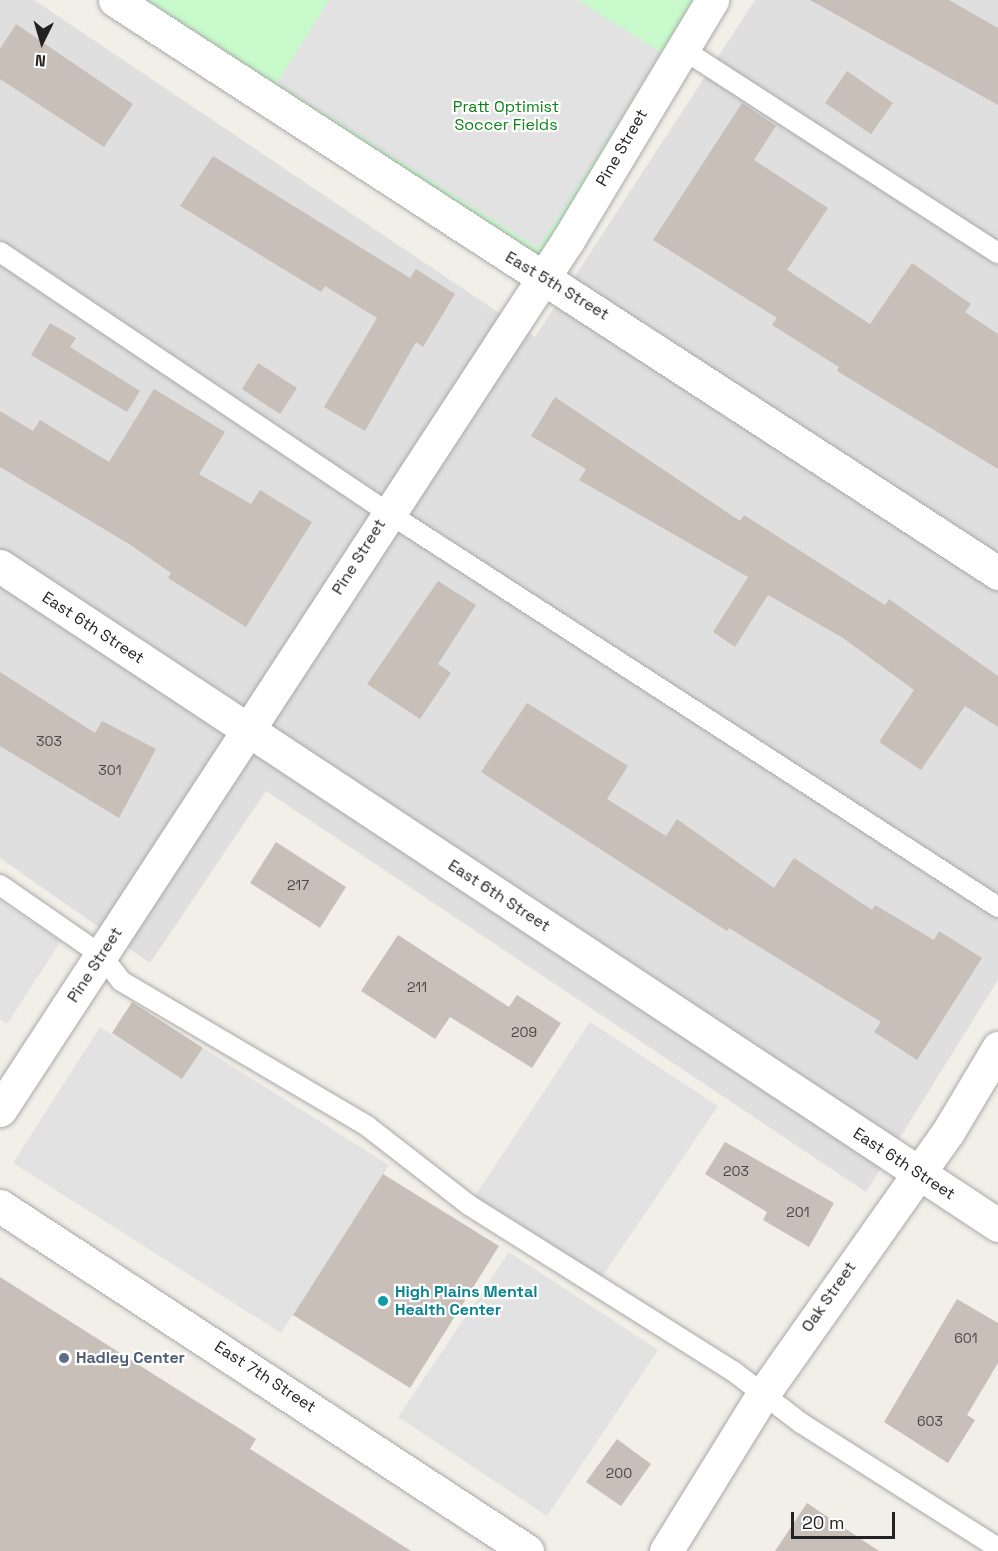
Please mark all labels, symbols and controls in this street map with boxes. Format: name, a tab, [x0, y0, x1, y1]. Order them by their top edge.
north arrow	[12, 12, 72, 72]
text: N	[34, 50, 47, 71]
park label: Pratt Optimist Soccer Fields	[453, 97, 559, 135]
street label: Pine Street	[592, 106, 652, 190]
street label: East 5th Street	[502, 247, 612, 325]
street label: Pine Street	[328, 516, 390, 598]
street label: East 6th Street	[38, 588, 148, 668]
house number: 303	[36, 733, 62, 749]
house number: 301	[98, 762, 122, 778]
street label: East 6th Street	[444, 856, 554, 936]
house number: 217	[287, 877, 309, 893]
street label: Pine Street	[64, 924, 126, 1006]
house number: 211	[407, 979, 427, 995]
house number: 209	[511, 1024, 537, 1040]
street label: East 6th Street	[849, 1124, 959, 1204]
house number: 203	[723, 1163, 749, 1179]
house number: 201	[786, 1204, 810, 1220]
street label: Oak Street	[798, 1258, 860, 1336]
place label: High Plains Mental Health Center	[395, 1282, 537, 1320]
marker: High Plains Mental Health Center	[376, 1294, 390, 1308]
house number: 601	[954, 1330, 978, 1346]
street label: East 7th Street	[211, 1337, 319, 1417]
place label: Hadley Center	[76, 1348, 185, 1368]
marker: Hadley Center	[57, 1351, 71, 1365]
house number: 603	[917, 1413, 943, 1429]
house number: 200	[606, 1465, 632, 1481]
scale bar	[794, 1500, 898, 1538]
text: 20 m	[802, 1511, 845, 1534]

